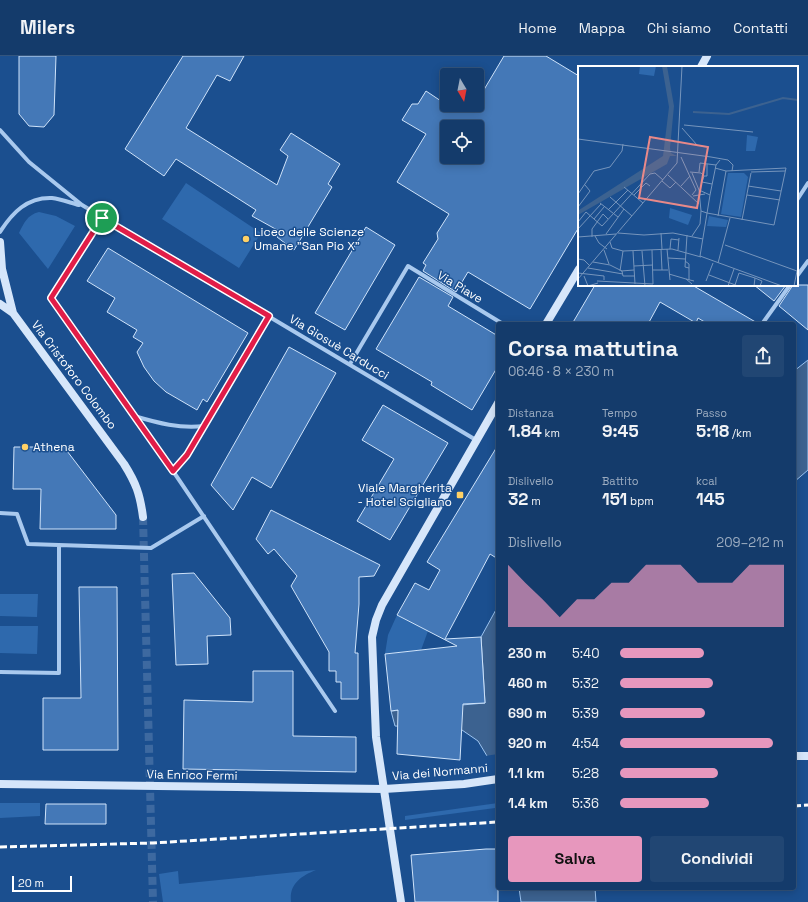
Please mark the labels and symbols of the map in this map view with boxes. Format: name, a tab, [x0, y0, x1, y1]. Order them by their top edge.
inset map	[578, 66, 798, 286]
north arrow	[440, 68, 484, 112]
pin	[85, 201, 119, 235]
place label: Liceo delle Scienze Umane "San Pio X"	[254, 224, 364, 254]
marker: Liceo delle Scienze Umane "San Pio X"	[241, 234, 251, 244]
street label: Via Piave	[434, 267, 486, 307]
street label: Via Giosuè Carducci	[286, 311, 392, 383]
street label: Via Cristoforo Colombo	[28, 317, 120, 433]
place label: Athena	[33, 439, 75, 455]
marker: Athena	[20, 442, 30, 452]
place label: Viale Margherita - Hotel Scigliano	[358, 480, 452, 510]
marker: Viale Margherita - Hotel Scigliano	[455, 490, 465, 500]
street label: Via dei Normanni	[391, 760, 489, 784]
street label: Via Enrico Fermi	[146, 766, 238, 784]
scale bar	[12, 874, 72, 893]

